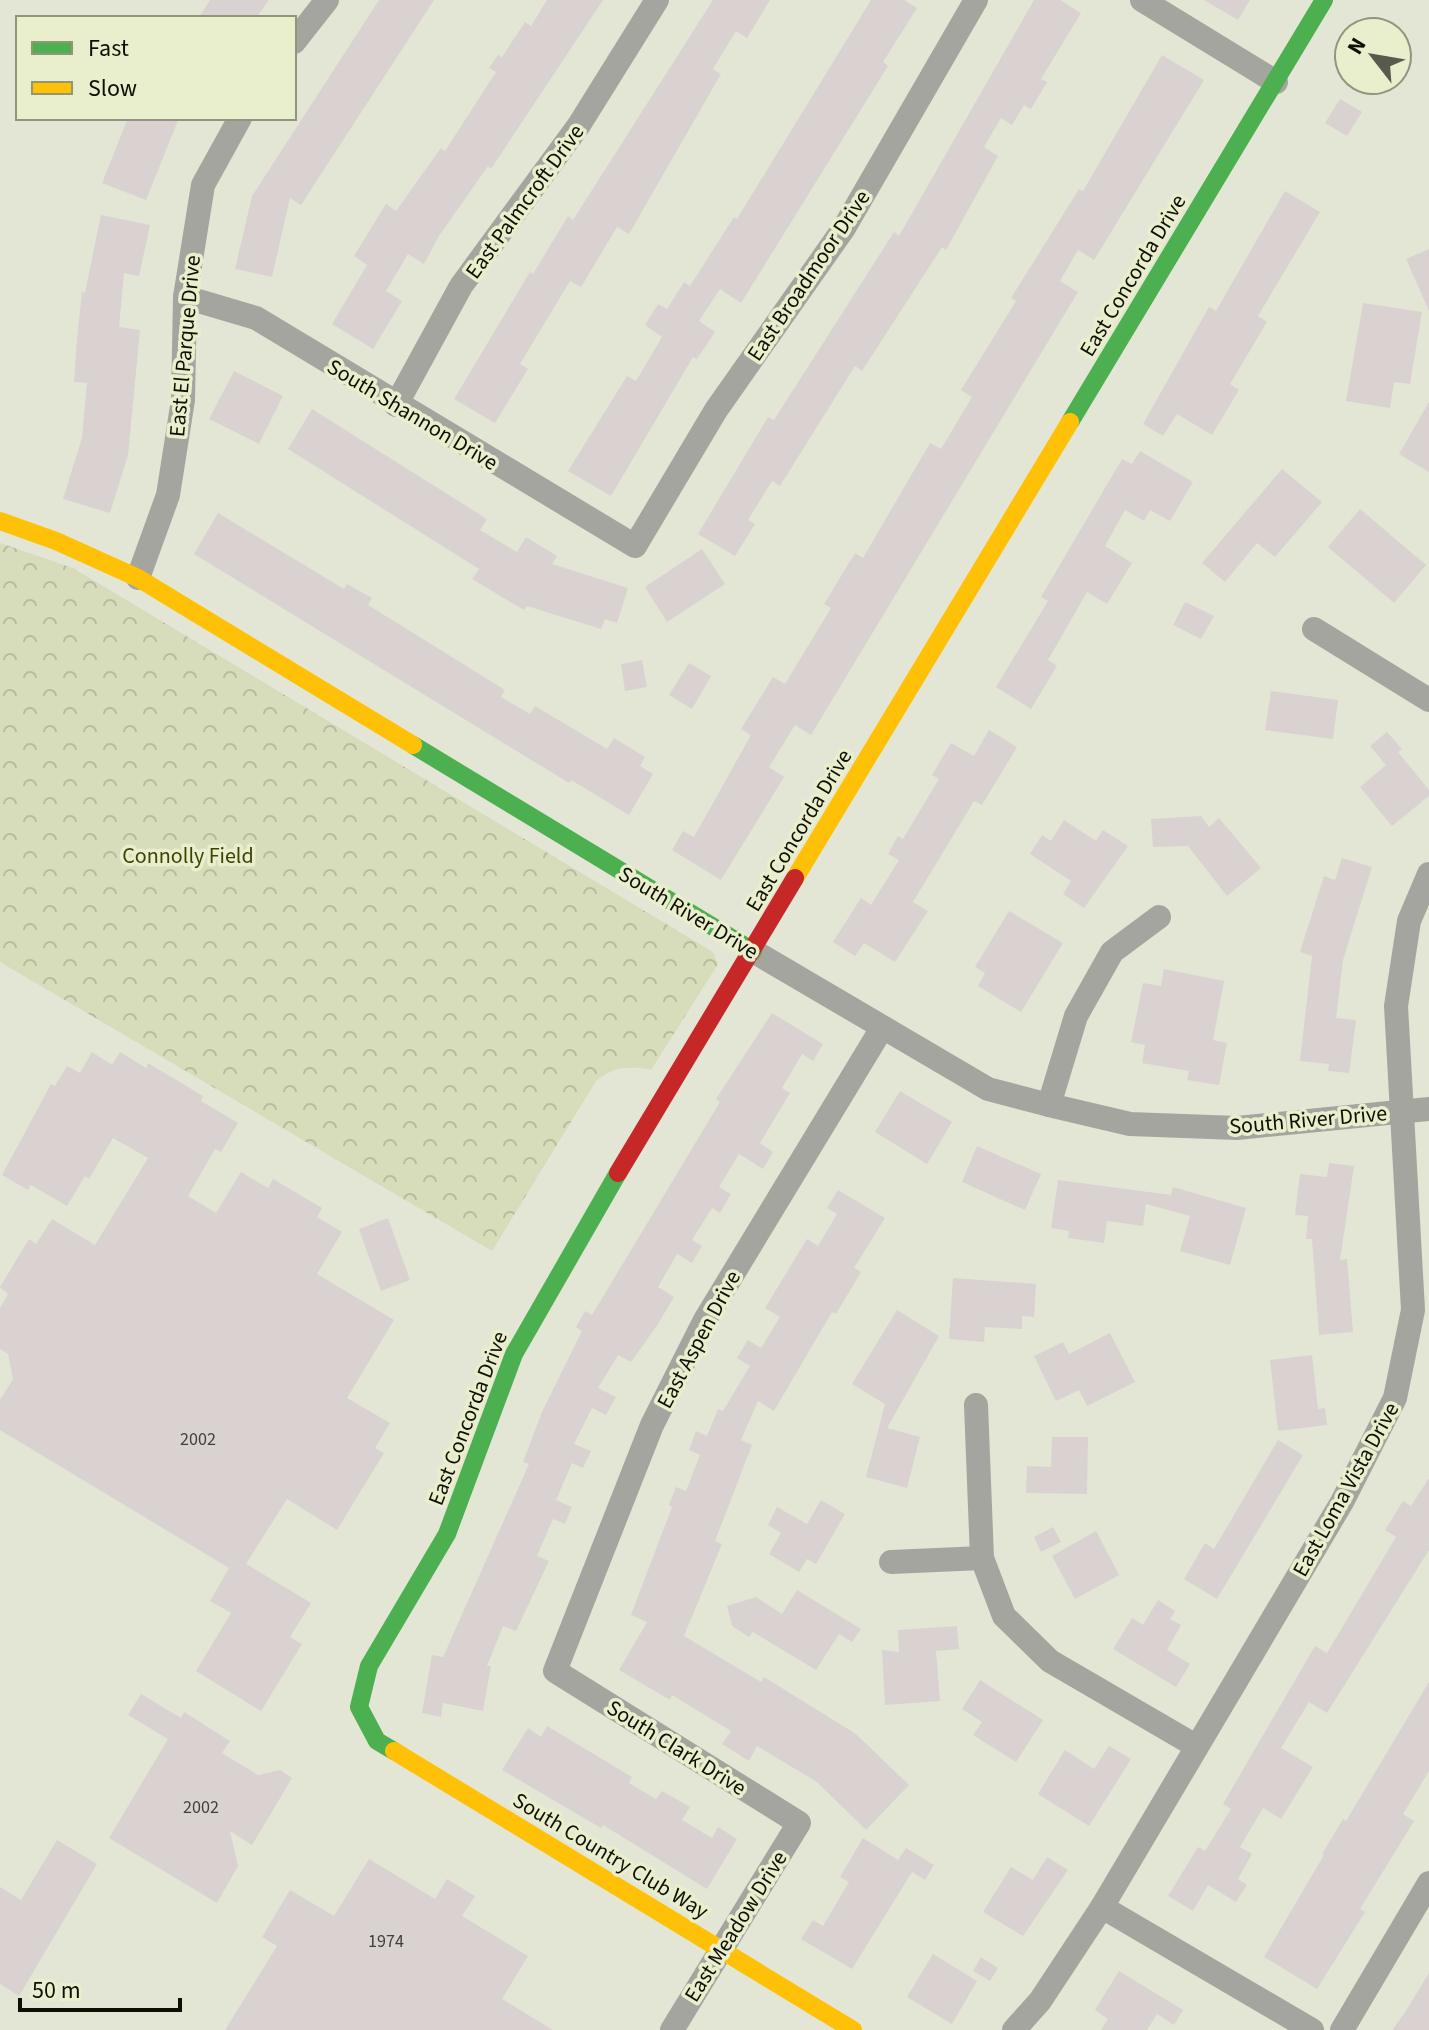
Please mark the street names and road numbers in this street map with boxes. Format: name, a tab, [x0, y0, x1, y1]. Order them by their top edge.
street label: East Palmcroft Drive	[458, 118, 592, 286]
street label: East Broadmoor Drive	[740, 183, 878, 368]
street label: East Concorda Drive	[1072, 188, 1194, 363]
street label: East El Parque Drive	[161, 254, 209, 438]
street label: South Shannon Drive	[321, 351, 504, 479]
street label: East Concorda Drive	[738, 743, 860, 918]
street label: South River Drive	[612, 858, 765, 967]
street label: South River Drive	[1228, 1097, 1388, 1143]
street label: East Aspen Drive	[649, 1265, 749, 1414]
street label: East Concorda Drive	[420, 1327, 516, 1510]
street label: East Loma Vista Drive	[1285, 1396, 1407, 1583]
street label: South Clark Drive	[600, 1692, 753, 1804]
street label: South Country Club Way	[507, 1785, 715, 1927]
street label: East Meadow Drive	[676, 1845, 795, 2008]

